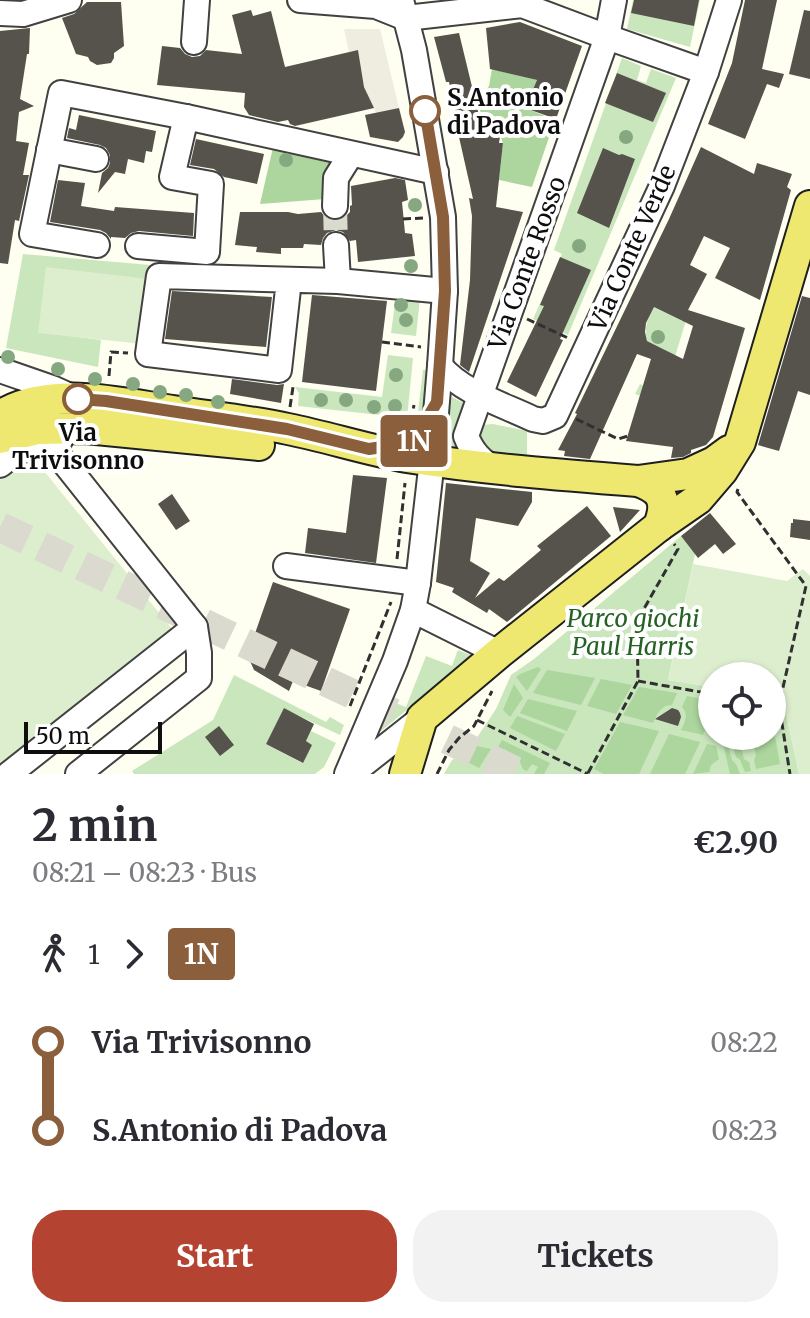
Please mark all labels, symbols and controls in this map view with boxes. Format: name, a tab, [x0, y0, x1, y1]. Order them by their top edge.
place label: S.Antonio di Padova	[447, 82, 563, 141]
marker: S.Antonio di Padova	[410, 96, 440, 126]
street label: Via Conte Verde	[581, 160, 682, 337]
street label: Via Conte Rosso	[481, 172, 573, 355]
marker: Via Trivisonno	[63, 384, 93, 414]
line badge: 1N	[378, 415, 450, 467]
place label: Via Trivisonno	[12, 417, 144, 476]
text: 1N	[397, 423, 431, 459]
park label: Parco giochi Paul Harris	[567, 603, 699, 662]
map controls	[698, 662, 786, 750]
button: locate	[698, 662, 786, 750]
scale bar	[24, 718, 162, 754]
text: 50 m	[36, 722, 90, 750]
text: 2 min	[32, 798, 157, 853]
text: €2.90	[693, 823, 778, 861]
text: 08:21 – 08:23 · Bus	[32, 856, 257, 889]
icon: walk	[32, 932, 76, 976]
icon: forward	[112, 932, 156, 976]
text: 1N	[184, 936, 219, 972]
text: 1	[88, 938, 100, 971]
text: Via Trivisonno	[92, 1023, 311, 1061]
text: 08:22	[710, 1026, 778, 1059]
text: S.Antonio di Padova	[92, 1111, 387, 1149]
text: 08:23	[711, 1114, 778, 1147]
button: Start	[32, 1210, 397, 1302]
button: Tickets	[413, 1210, 778, 1302]

